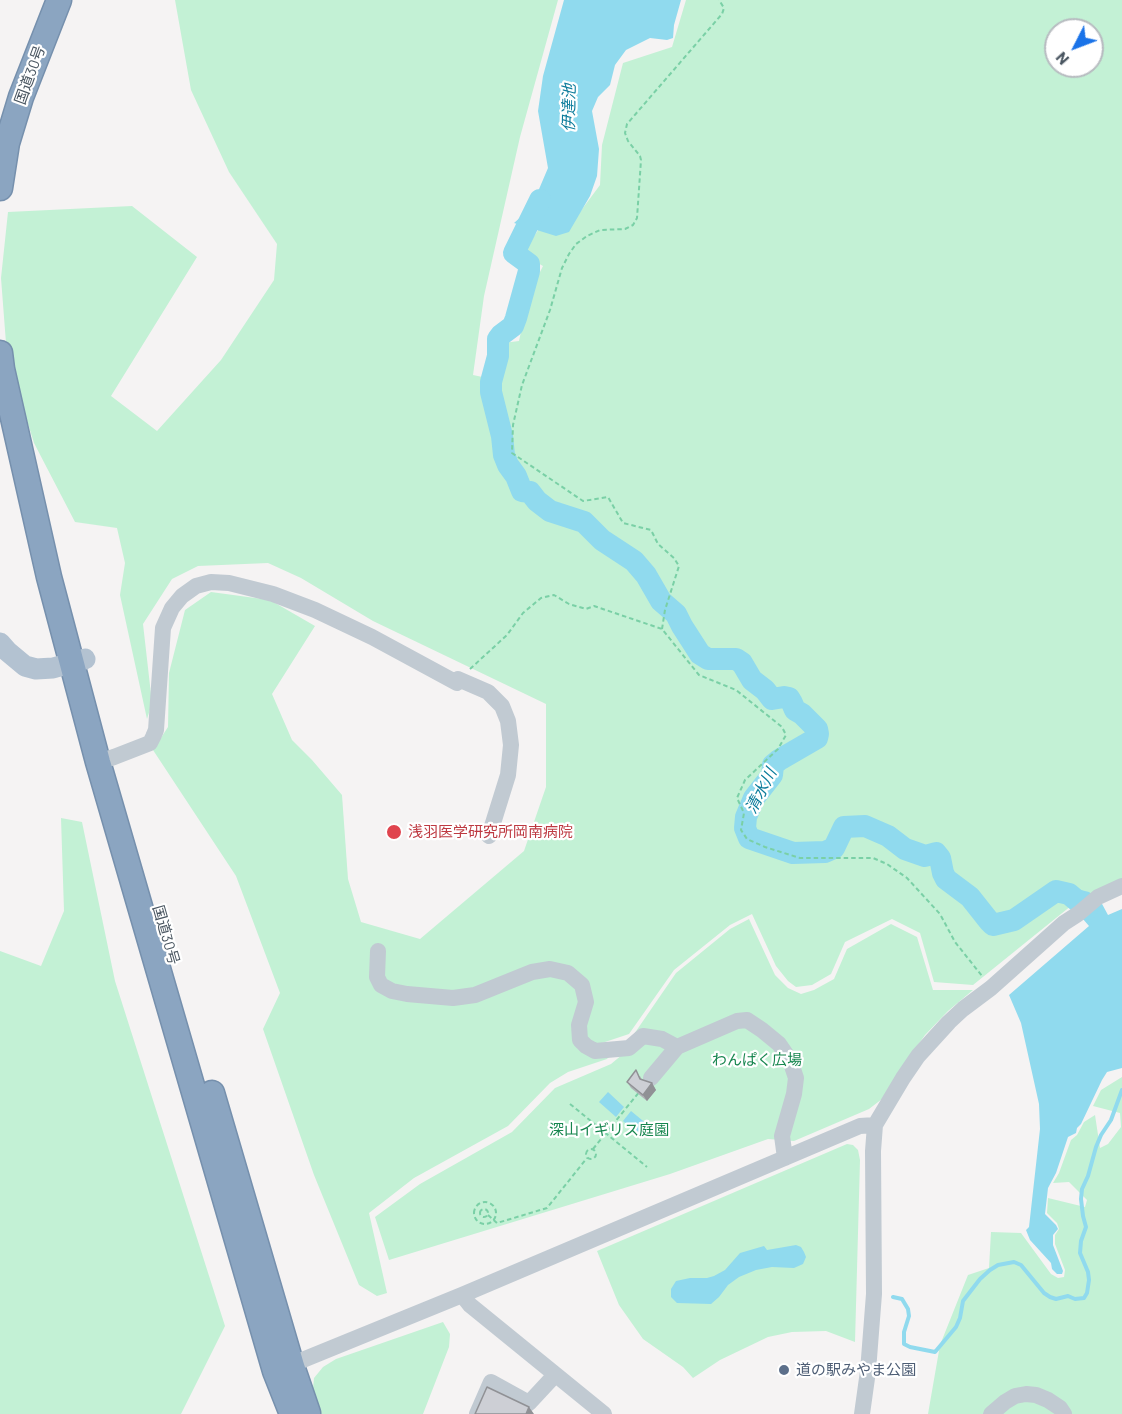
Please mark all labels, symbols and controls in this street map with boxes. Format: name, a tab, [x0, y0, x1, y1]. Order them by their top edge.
north arrow	[1044, 18, 1104, 78]
street label: 国道30号	[11, 43, 49, 107]
text: N	[1051, 49, 1072, 69]
water label: 伊達池	[559, 84, 579, 132]
water label: 清水川	[742, 765, 780, 817]
marker: 浅羽医学研究所岡南病院	[385, 823, 403, 841]
place label: 浅羽医学研究所岡南病院	[408, 823, 573, 841]
street label: 国道30号	[149, 903, 183, 967]
park label: わんぱく広場	[712, 1051, 802, 1069]
park label: 深山イギリス庭園	[549, 1121, 669, 1139]
place label: 道の駅みやま公園	[796, 1361, 916, 1379]
marker: 道の駅みやま公園	[777, 1363, 791, 1377]

